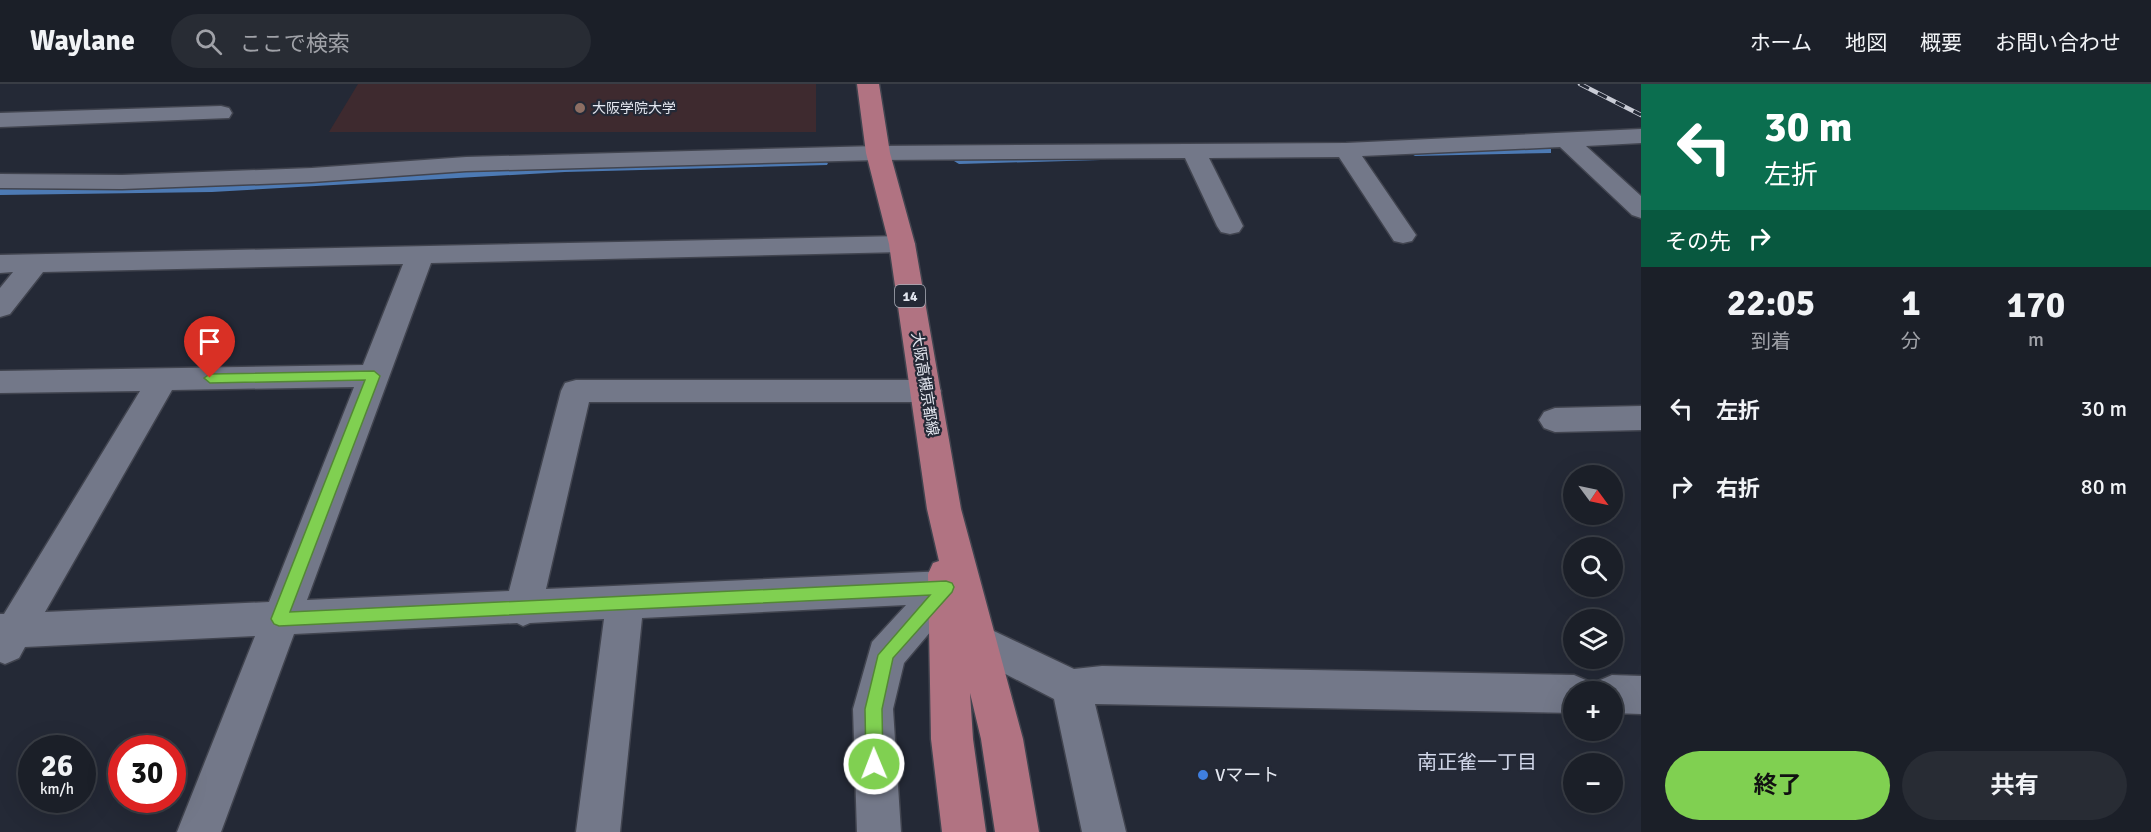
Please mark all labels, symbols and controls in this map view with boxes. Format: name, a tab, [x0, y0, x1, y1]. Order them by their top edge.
search box	[171, 14, 591, 68]
text: Waylane	[30, 24, 135, 58]
icon: search	[192, 25, 225, 58]
text: ここで検索	[240, 30, 350, 57]
text: ホーム	[1750, 30, 1812, 56]
text: 地図	[1845, 30, 1887, 56]
text: 概要	[1920, 30, 1962, 56]
text: お問い合わせ	[1995, 30, 2121, 56]
place label: 大阪学院大学	[592, 100, 676, 117]
marker: 大阪学院大学	[573, 101, 587, 115]
text: 30 m	[1764, 102, 1853, 153]
icon: left	[1665, 108, 1743, 186]
text: 左折	[1764, 159, 1818, 192]
icon: right	[1743, 222, 1776, 255]
text: その先	[1665, 228, 1731, 255]
text: 22:05	[1727, 281, 1815, 326]
text: 1	[1901, 281, 1921, 326]
text: 170	[2007, 283, 2065, 328]
road number: 14	[895, 285, 925, 307]
pin	[184, 316, 235, 378]
icon: arrive	[193, 325, 226, 358]
text: m	[2028, 327, 2044, 352]
text: 到着	[1751, 329, 1791, 354]
text: 分	[1901, 329, 1921, 354]
street label: 大阪高槻京都線	[908, 331, 942, 437]
icon: left	[1665, 392, 1698, 425]
text: 30 m	[2081, 395, 2127, 422]
text: 左折	[1716, 397, 1760, 424]
north arrow	[1563, 465, 1623, 525]
map controls	[1563, 465, 1623, 813]
icon: right	[1665, 470, 1698, 503]
text: 80 m	[2081, 473, 2127, 500]
text: 右折	[1716, 475, 1760, 502]
button: search	[1563, 537, 1623, 597]
button: layers	[1563, 609, 1623, 669]
button: +	[1563, 681, 1623, 741]
position arrow	[842, 732, 906, 796]
speed limit sign: 30	[108, 735, 186, 813]
text: 26	[41, 748, 73, 785]
district label: 南正雀一丁目	[1417, 750, 1537, 775]
button: 終了	[1665, 751, 1890, 820]
button: 共有	[1902, 751, 2127, 820]
button: −	[1563, 753, 1623, 813]
place label: Vマート	[1215, 764, 1279, 786]
marker: Vマート	[1196, 768, 1210, 782]
text: km/h	[40, 780, 74, 798]

